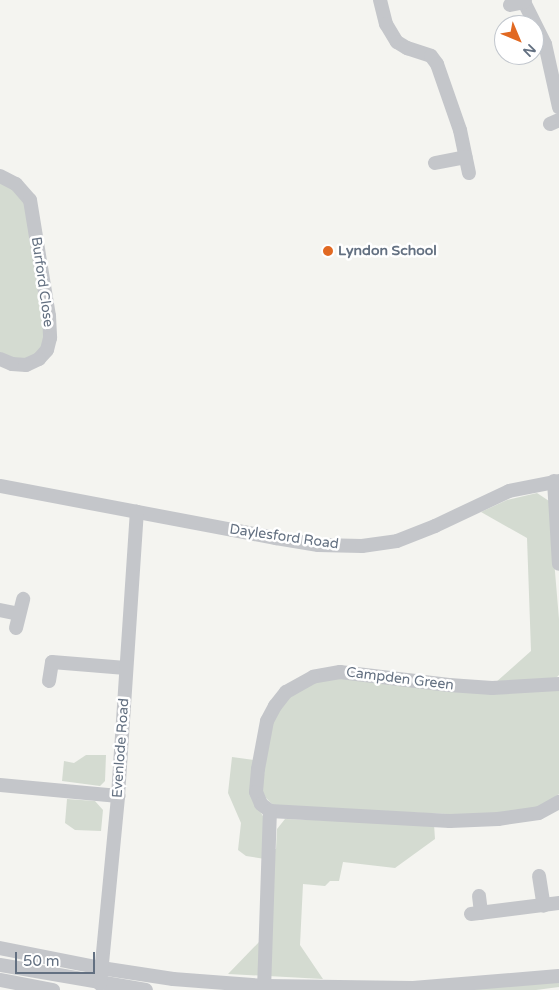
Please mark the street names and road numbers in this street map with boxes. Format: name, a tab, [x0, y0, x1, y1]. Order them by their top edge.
street label: Burford Close	[27, 236, 57, 328]
street label: Daylesford Road	[228, 521, 340, 553]
street label: Campden Green	[345, 664, 455, 694]
street label: Evenlode Road	[109, 698, 133, 798]

